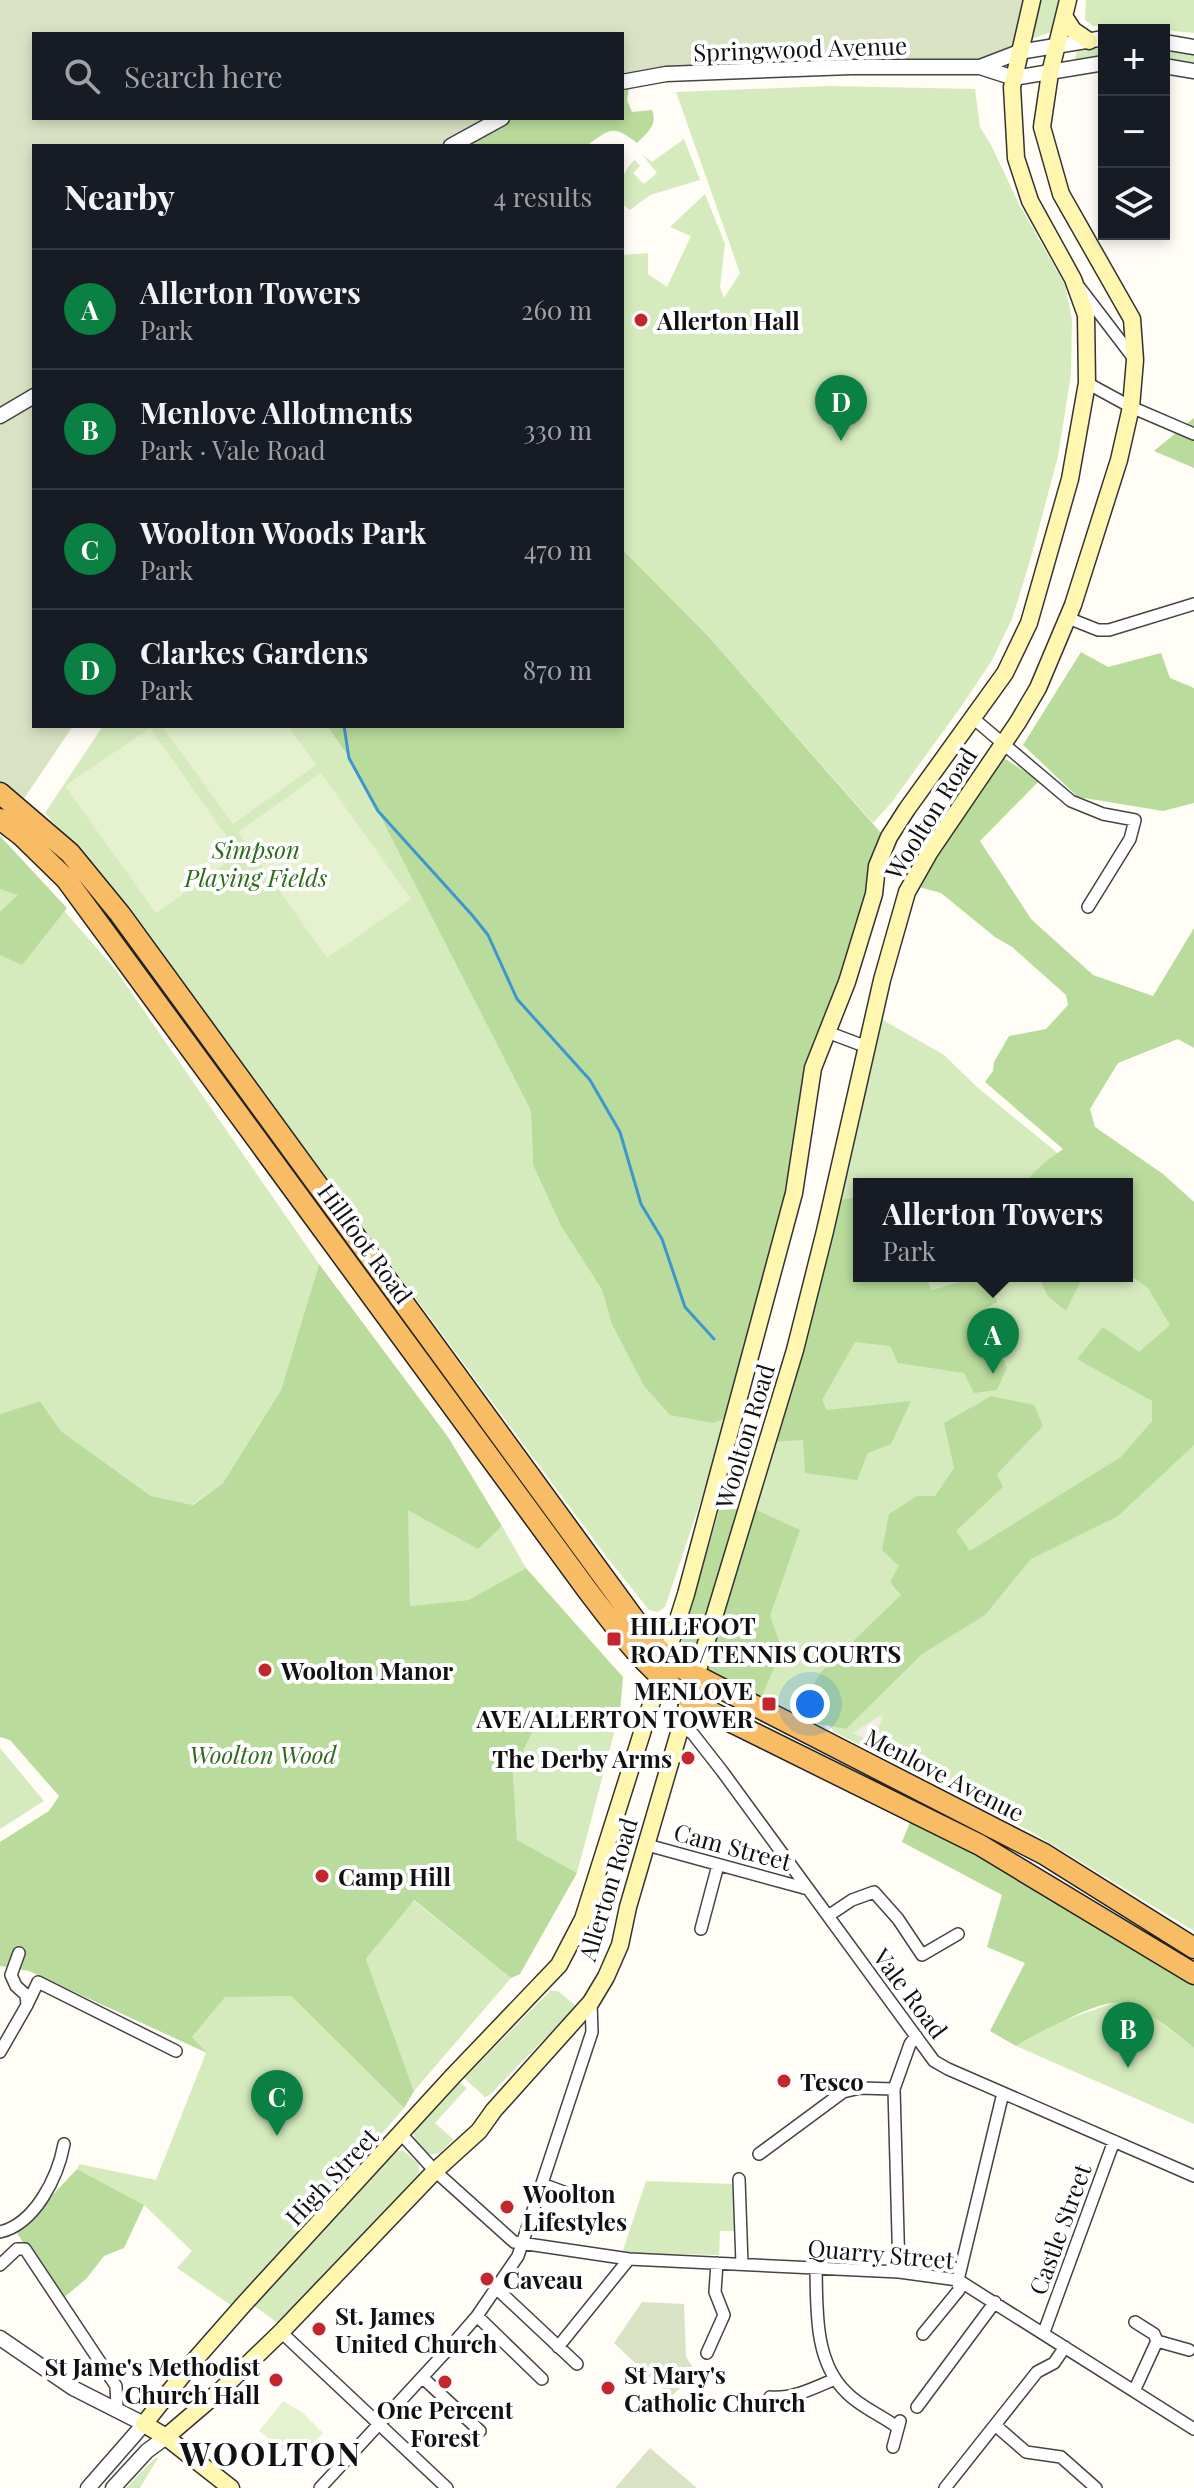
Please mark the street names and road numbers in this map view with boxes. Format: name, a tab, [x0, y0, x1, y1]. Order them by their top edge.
street label: Springwood Avenue	[692, 28, 908, 68]
street label: Woolton Road	[876, 741, 983, 886]
street label: Hillfoot Road	[311, 1176, 421, 1310]
street label: Woolton Road	[707, 1360, 781, 1513]
street label: Menlove Avenue	[860, 1720, 1030, 1828]
street label: Allerton Road	[570, 1814, 644, 1965]
street label: Cam Street	[671, 1815, 796, 1877]
street label: Vale Road	[866, 1941, 955, 2045]
street label: High Street	[278, 2120, 385, 2232]
street label: Castle Street	[1021, 2159, 1098, 2299]
street label: Quarry Street	[806, 2231, 956, 2275]

